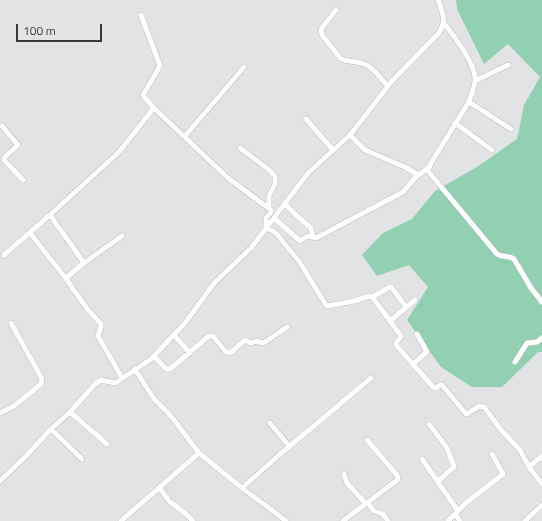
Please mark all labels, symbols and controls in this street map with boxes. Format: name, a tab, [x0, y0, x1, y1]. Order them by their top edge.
scale bar	[18, 16, 104, 42]
text: 100 m	[23, 21, 56, 40]

